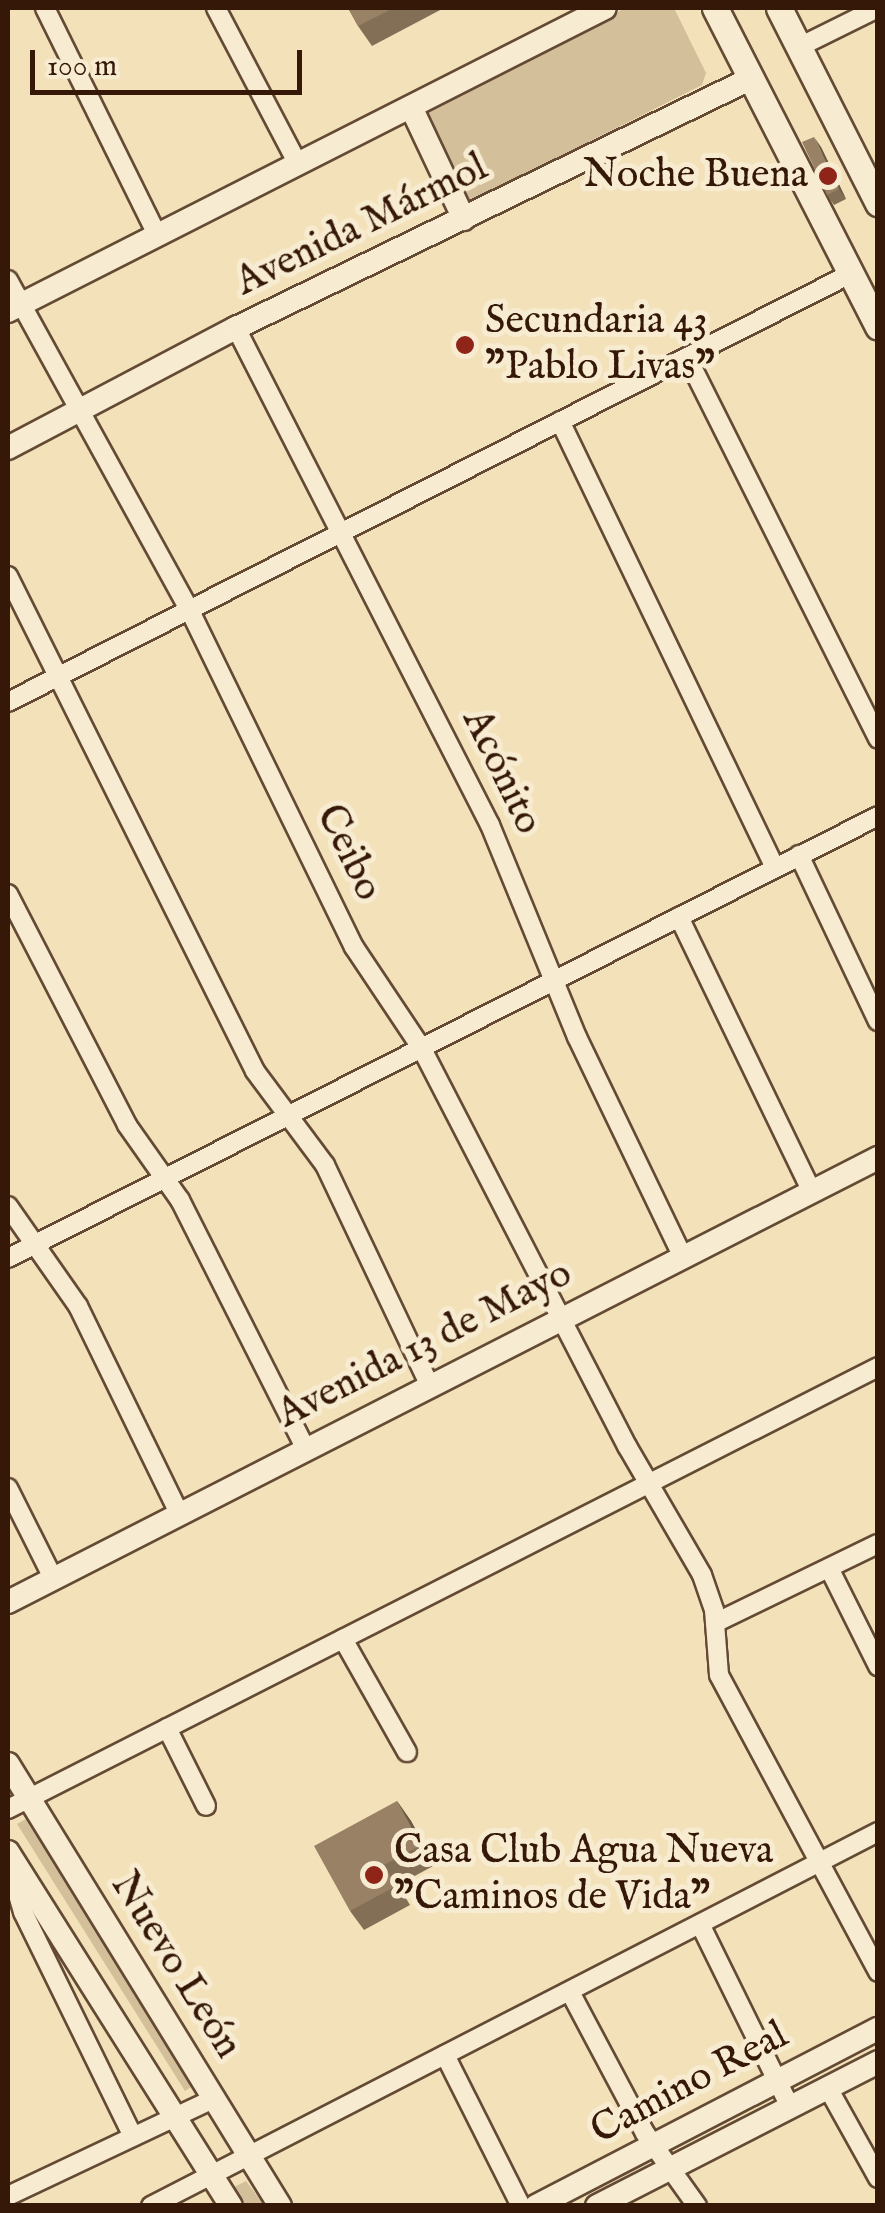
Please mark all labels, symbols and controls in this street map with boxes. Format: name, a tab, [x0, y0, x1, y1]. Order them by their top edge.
scale bar	[35, 30, 308, 92]
text: 100 m	[47, 48, 117, 86]
street label: Avenida Mármol	[228, 144, 496, 308]
place label: Noche Buena	[583, 152, 808, 200]
marker: Noche Buena	[817, 165, 839, 187]
place label: Secundaria 43 "Pablo Livas"	[485, 298, 715, 392]
marker: Secundaria 43 "Pablo Livas"	[454, 334, 476, 356]
street label: Acónito	[450, 702, 552, 842]
street label: Ceibo	[304, 797, 392, 909]
street label: Avenida 13 de Mayo	[270, 1250, 580, 1440]
place label: Casa Club Agua Nueva "Caminos de Vida"	[394, 1828, 773, 1922]
street label: Nuevo León	[99, 1864, 251, 2068]
marker: Casa Club Agua Nueva "Caminos de Vida"	[363, 1864, 385, 1886]
street label: Camino Real	[583, 2012, 797, 2156]

